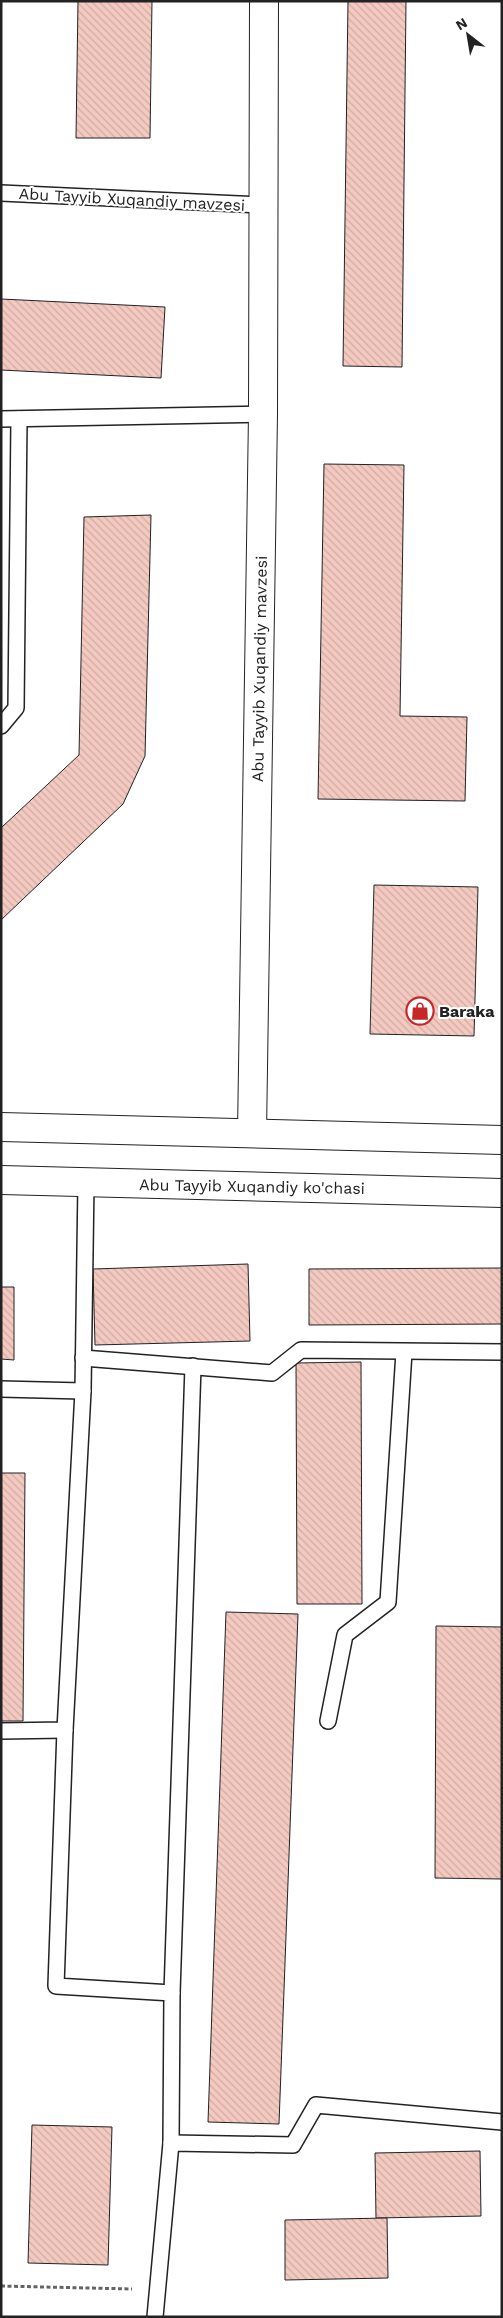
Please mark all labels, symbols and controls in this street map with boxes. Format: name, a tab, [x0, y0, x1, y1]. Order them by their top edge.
north arrow	[443, 10, 493, 60]
text: N	[453, 14, 470, 33]
street label: Abu Tayyib Xuqandiy mavzesi	[18, 184, 246, 215]
street label: Abu Tayyib Xuqandiy mavzesi	[248, 556, 271, 782]
shop icon: Baraka	[405, 996, 435, 1026]
place label: Baraka	[439, 1002, 495, 1021]
street label: Abu Tayyib Xuqandiy ko'chasi	[139, 1175, 365, 1198]

